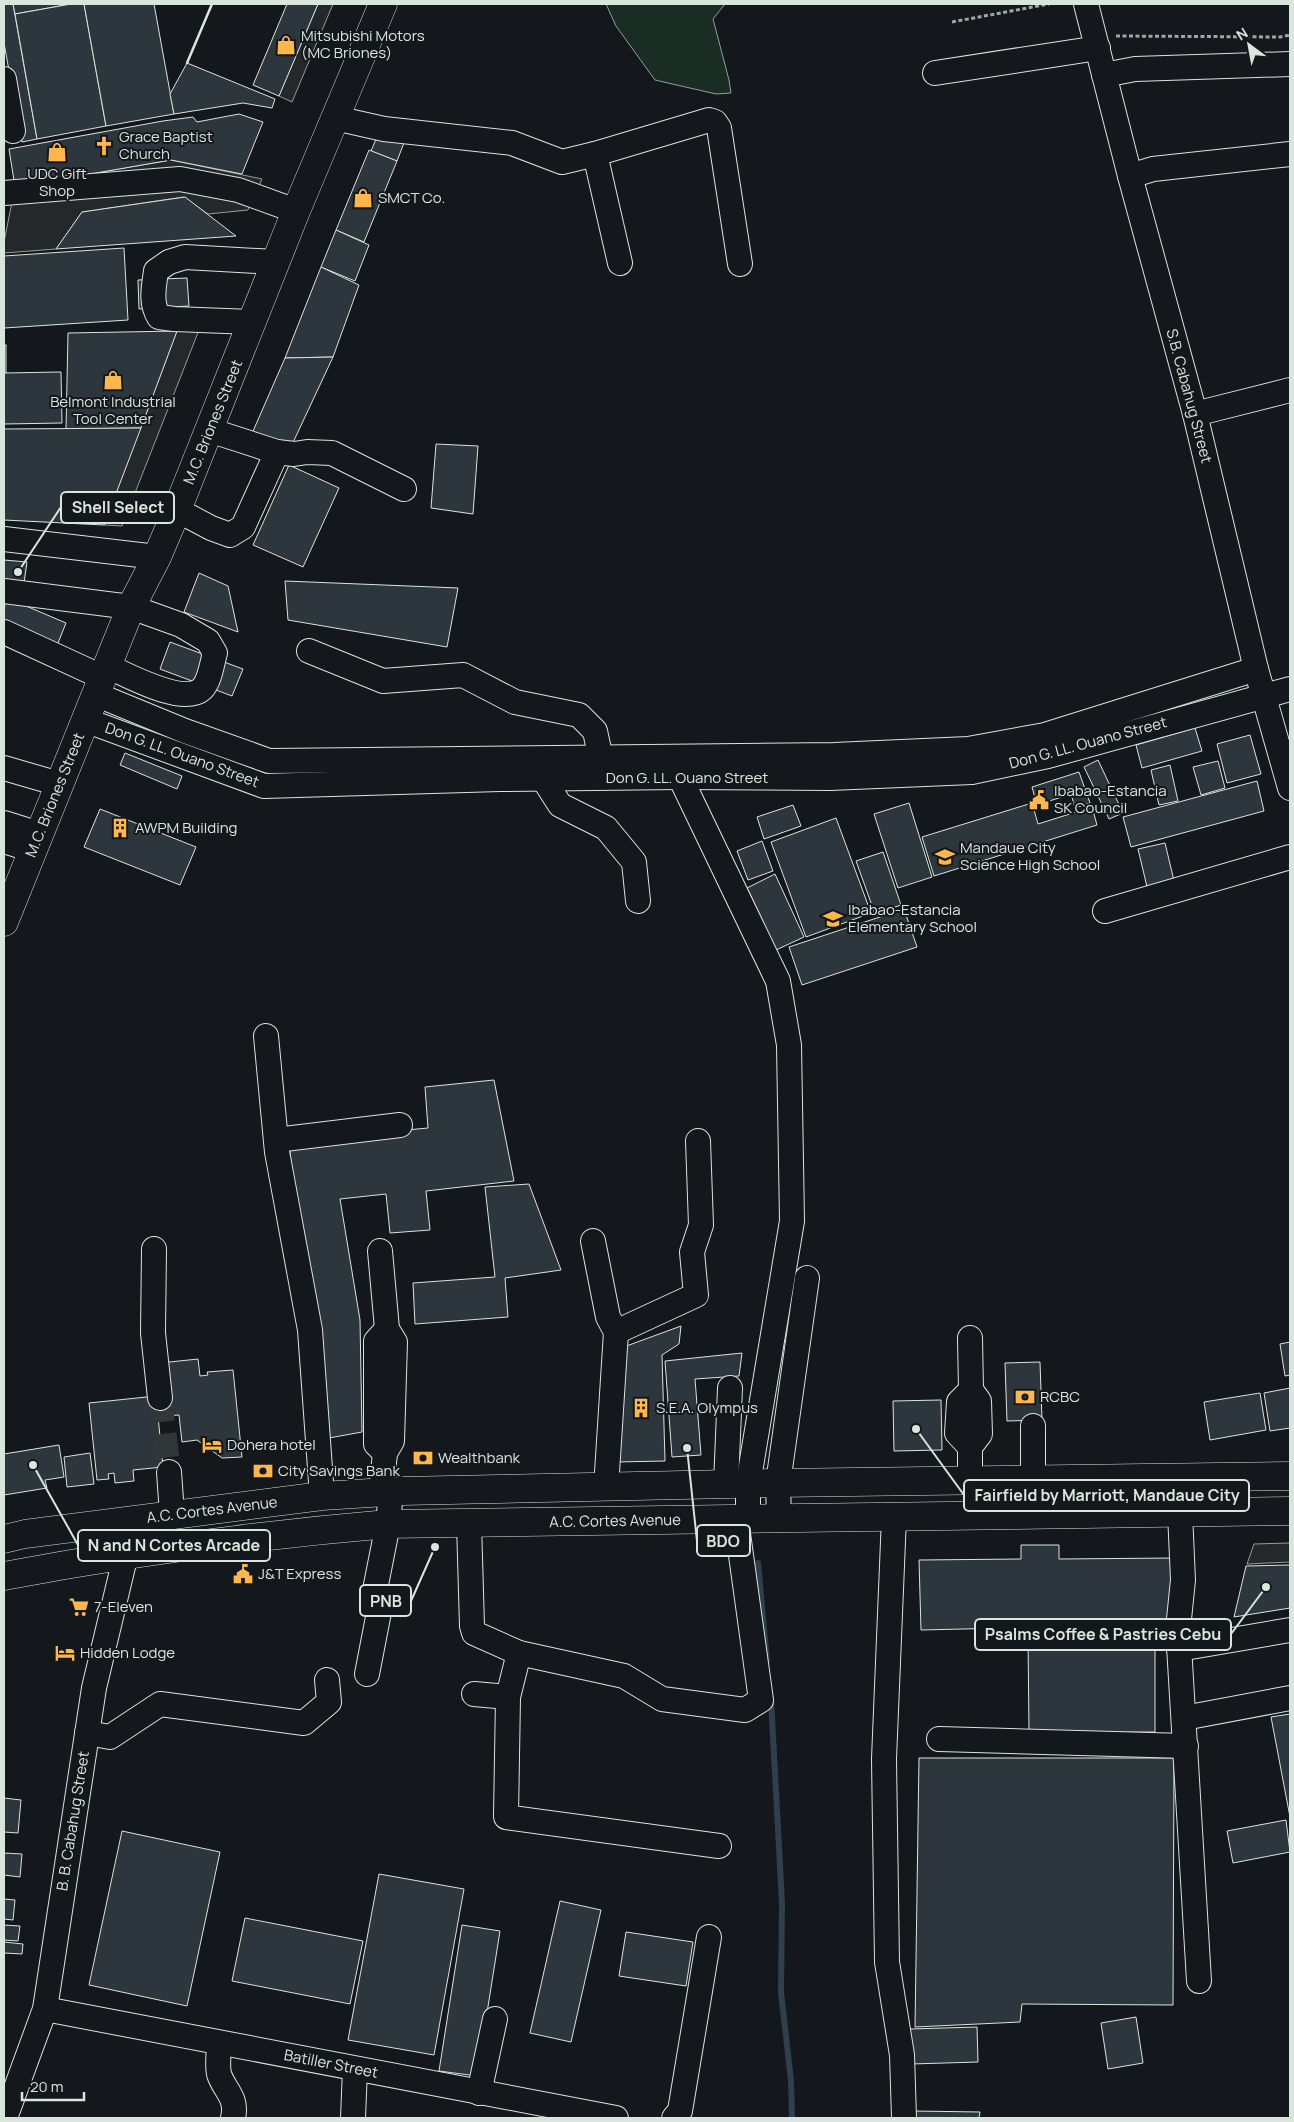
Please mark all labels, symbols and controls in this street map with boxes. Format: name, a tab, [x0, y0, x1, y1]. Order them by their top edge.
north arrow	[1224, 20, 1274, 70]
text: N	[1233, 23, 1251, 44]
place label: Mitsubishi Motors (MC Briones)	[301, 25, 425, 63]
shop icon: Mitsubishi Motors (MC Briones)	[275, 34, 297, 56]
place label: Grace Baptist Church	[119, 126, 213, 164]
church icon: Grace Baptist Church	[93, 135, 115, 157]
shop icon: UDC Gift Shop	[46, 141, 68, 163]
place label: UDC Gift Shop	[27, 163, 87, 201]
shop icon: SMCT Co.	[352, 187, 374, 209]
place label: SMCT Co.	[378, 187, 445, 208]
street label: S.B. Cabahug Street	[1161, 326, 1218, 465]
street label: M.C. Briones Street	[178, 356, 247, 487]
shop icon: Belmont Industrial Tool Center	[102, 369, 124, 391]
place label: Belmont Industrial Tool Center	[50, 391, 176, 429]
callout: Shell Select	[61, 492, 174, 523]
text: Shell Select	[72, 496, 164, 518]
street label: Don G. LL. Ouano Street	[1007, 711, 1169, 774]
street label: Don G. LL. Ouano Street	[102, 717, 262, 792]
street label: M.C. Briones Street	[20, 729, 89, 860]
street label: Don G. LL. Ouano Street	[606, 767, 768, 788]
place label: Ibabao-Estancia SK Council	[1054, 780, 1167, 818]
public building icon: Ibabao-Estancia SK Council	[1028, 789, 1050, 811]
building icon: AWPM Building	[109, 817, 131, 839]
place label: AWPM Building	[135, 817, 237, 838]
place label: Mandaue City Science High School	[960, 837, 1100, 875]
school or university icon: Mandaue City Science High School	[934, 846, 956, 868]
place label: Ibabao-Estancia Elementary School	[848, 899, 977, 937]
school or university icon: Ibabao-Estancia Elementary School	[822, 908, 844, 930]
bank icon: RCBC	[1014, 1386, 1036, 1408]
place label: RCBC	[1040, 1386, 1080, 1407]
building icon: S.E.A. Olympus	[630, 1397, 652, 1419]
place label: S.E.A. Olympus	[656, 1397, 758, 1418]
hotel icon: Dohera hotel	[201, 1434, 223, 1456]
place label: Dohera hotel	[227, 1434, 316, 1455]
bank icon: Wealthbank	[412, 1447, 434, 1469]
place label: Wealthbank	[438, 1447, 521, 1468]
bank icon: City Savings Bank	[252, 1460, 274, 1482]
place label: City Savings Bank	[278, 1460, 400, 1481]
callout: Fairfield by Marriott, Mandaue City	[964, 1480, 1249, 1511]
text: Fairfield by Marriott, Mandaue City	[974, 1484, 1240, 1506]
street label: A.C. Cortes Avenue	[145, 1491, 279, 1528]
street label: A.C. Cortes Avenue	[549, 1509, 681, 1532]
callout: BDO	[697, 1525, 750, 1556]
callout: N and N Cortes Arcade	[78, 1530, 270, 1561]
text: BDO	[706, 1530, 740, 1552]
text: N and N Cortes Arcade	[88, 1534, 261, 1556]
public building icon: J&T Express	[232, 1563, 254, 1585]
place label: J&T Express	[258, 1563, 341, 1584]
callout: PNB	[360, 1585, 411, 1616]
text: PNB	[370, 1590, 402, 1612]
supermarket icon: 7-Eleven	[68, 1596, 90, 1618]
place label: 7-Eleven	[94, 1596, 153, 1617]
callout: Psalms Coffee & Pastries Cebu	[975, 1619, 1231, 1650]
text: Psalms Coffee & Pastries Cebu	[985, 1623, 1221, 1645]
hotel icon: Hidden Lodge	[54, 1642, 76, 1664]
place label: Hidden Lodge	[80, 1642, 175, 1663]
street label: B. B. Cabahug Street	[51, 1750, 94, 1892]
street label: Batiller Street	[282, 2044, 380, 2083]
scale bar	[22, 2070, 85, 2102]
text: 20 m	[30, 2076, 63, 2097]

